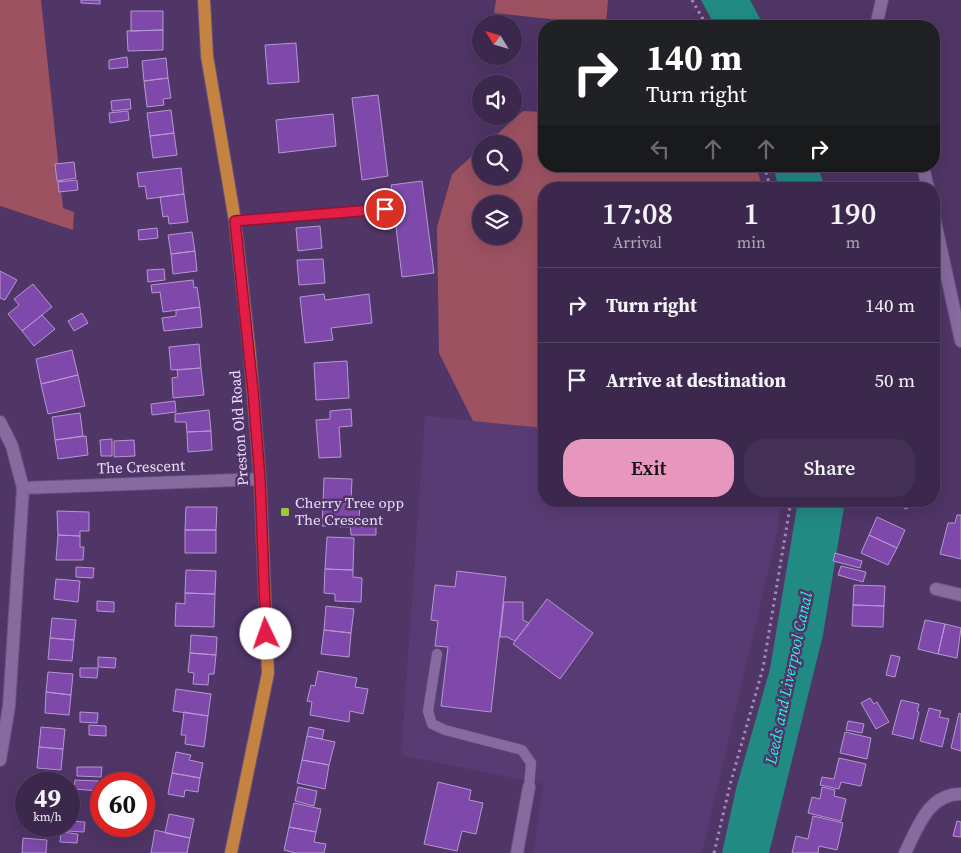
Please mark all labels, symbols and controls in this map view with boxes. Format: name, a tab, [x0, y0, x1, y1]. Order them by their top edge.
north arrow	[472, 15, 522, 65]
map controls	[472, 15, 522, 245]
text: 140 m	[646, 34, 742, 82]
icon: right	[563, 40, 628, 105]
button: sound	[472, 75, 522, 125]
text: Turn right	[646, 79, 747, 109]
button: search	[472, 135, 522, 185]
icon: left	[646, 135, 674, 163]
icon: ahead	[699, 135, 727, 163]
icon: ahead	[752, 135, 780, 163]
icon: right	[805, 135, 833, 163]
pin	[364, 188, 406, 230]
text: 17:08	[602, 193, 673, 234]
text: 1	[743, 193, 759, 234]
text: 190	[829, 193, 876, 234]
icon: arrive	[371, 195, 399, 223]
button: layers	[472, 195, 522, 245]
text: Arrival	[613, 231, 662, 253]
text: min	[737, 231, 766, 253]
text: m	[846, 231, 860, 253]
icon: right	[563, 291, 591, 319]
text: Turn right	[606, 292, 697, 318]
text: 140 m	[865, 292, 915, 318]
icon: arrive	[563, 366, 591, 394]
text: Arrive at destination	[606, 367, 786, 393]
text: 50 m	[874, 367, 915, 393]
street label: Preston Old Road	[224, 369, 253, 487]
button: Exit	[563, 439, 734, 497]
button: Share	[744, 439, 915, 497]
street label: The Crescent	[97, 454, 185, 479]
place label: Cherry Tree opp The Crescent	[295, 492, 404, 530]
marker: Cherry Tree opp The Crescent	[279, 506, 291, 518]
water label: Leeds and Liverpool Canal	[759, 589, 817, 767]
position arrow	[239, 607, 291, 659]
speed limit sign: 60	[90, 772, 155, 837]
text: 49	[34, 781, 61, 815]
text: km/h	[33, 809, 62, 825]

